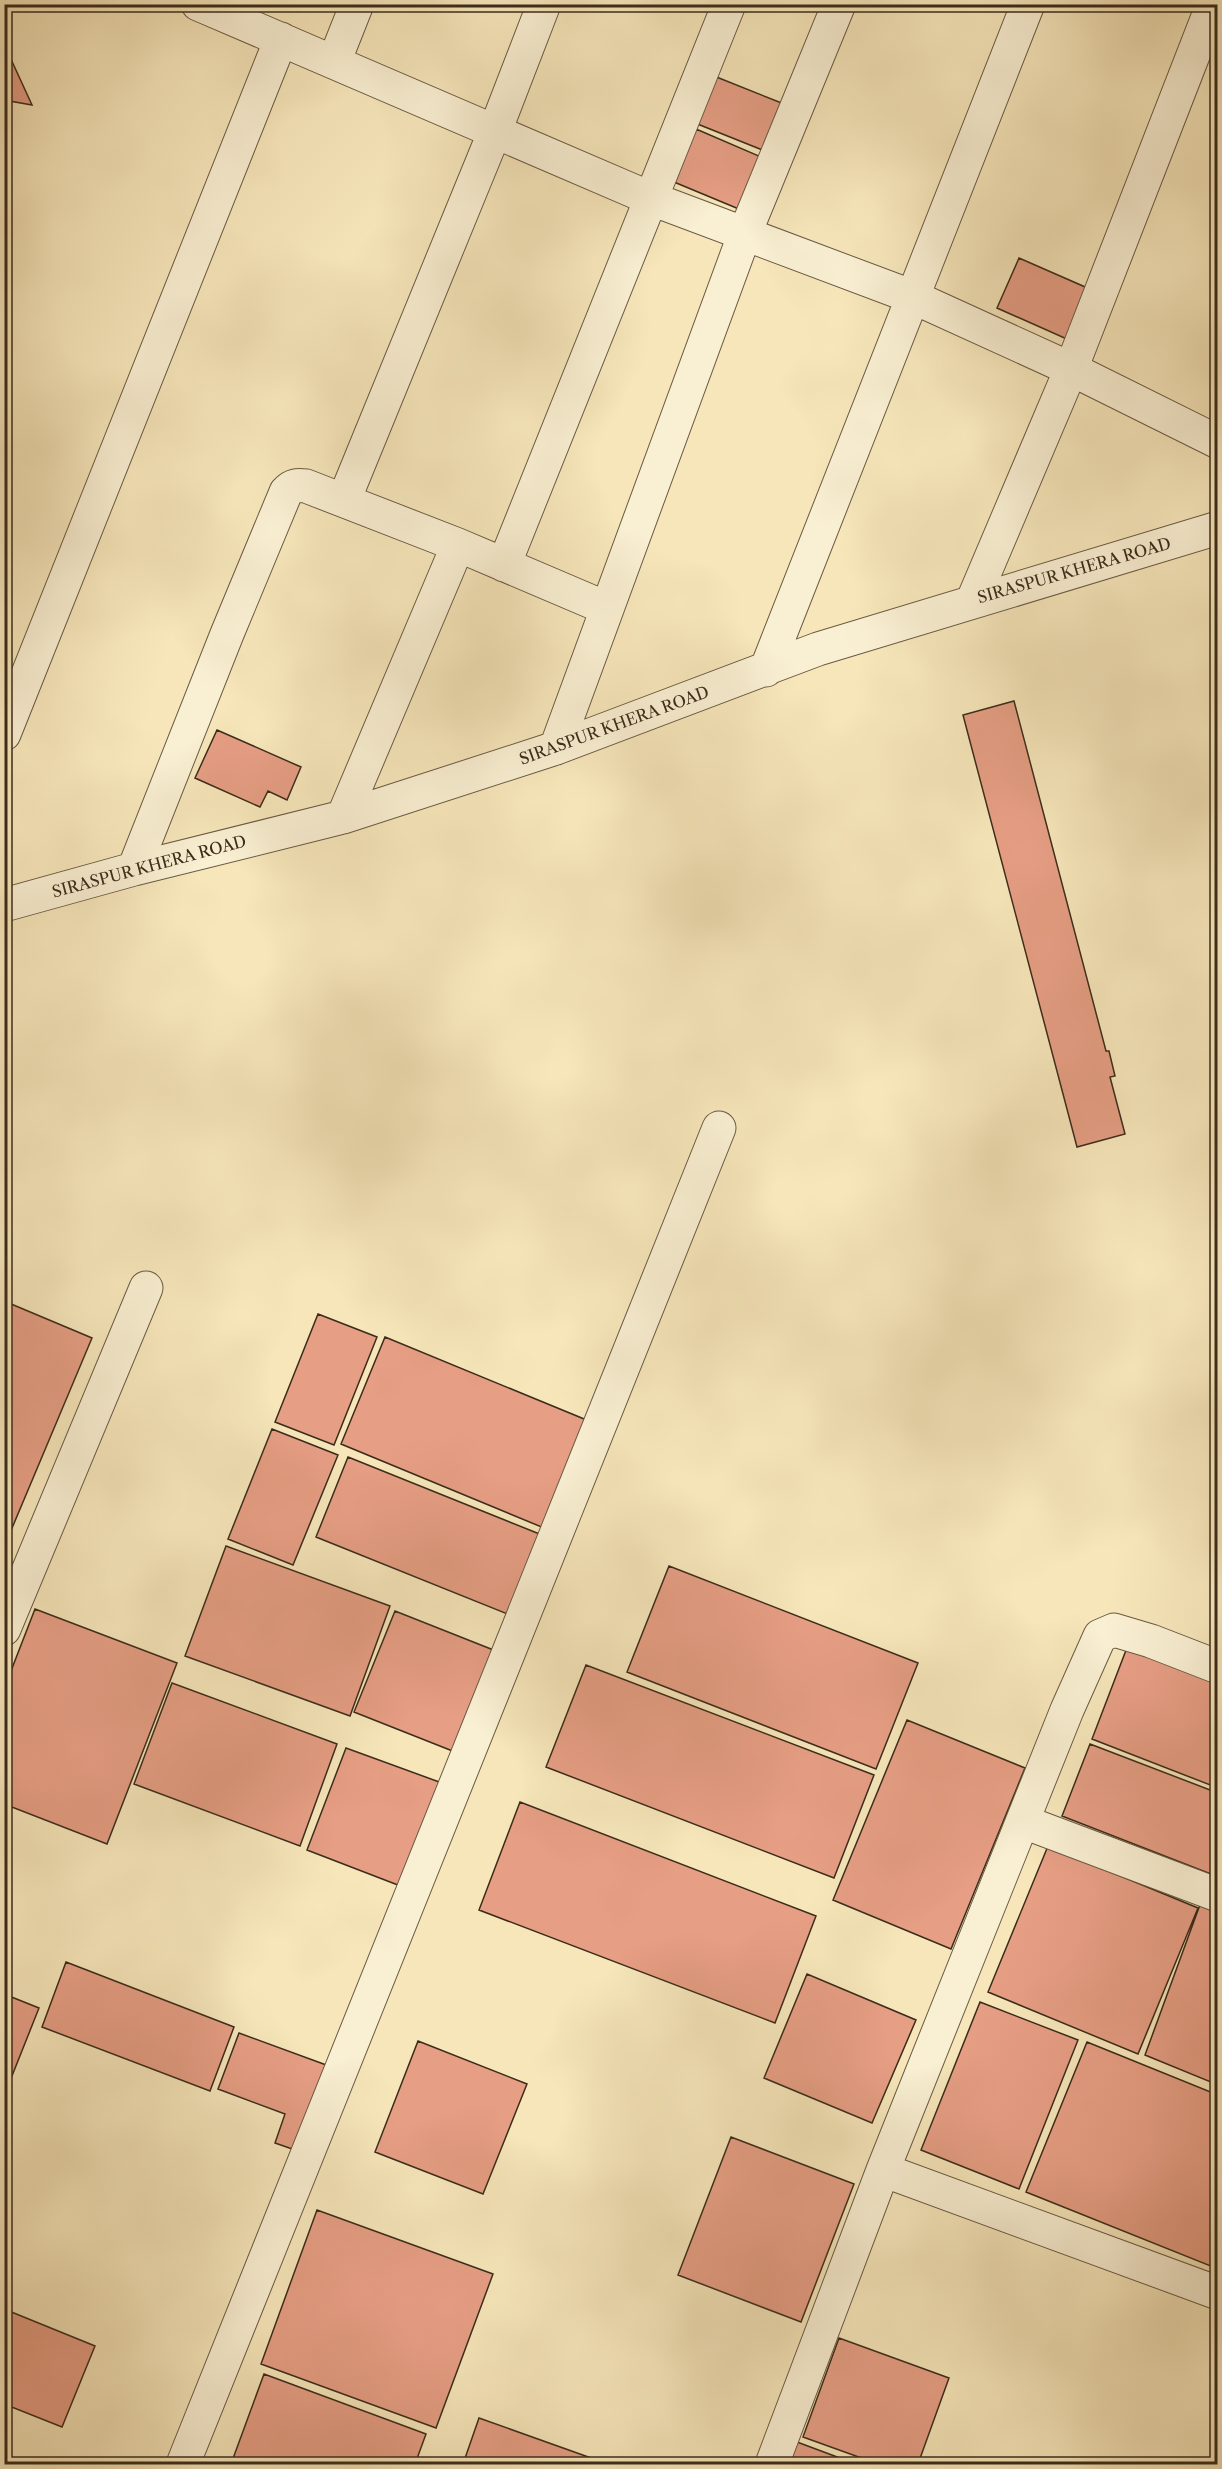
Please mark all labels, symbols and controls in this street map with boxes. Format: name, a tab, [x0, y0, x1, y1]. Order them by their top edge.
street label: SIRASPUR KHERA ROAD	[975, 533, 1173, 607]
street label: SIRASPUR KHERA ROAD	[516, 681, 712, 769]
street label: SIRASPUR KHERA ROAD	[50, 830, 248, 902]

